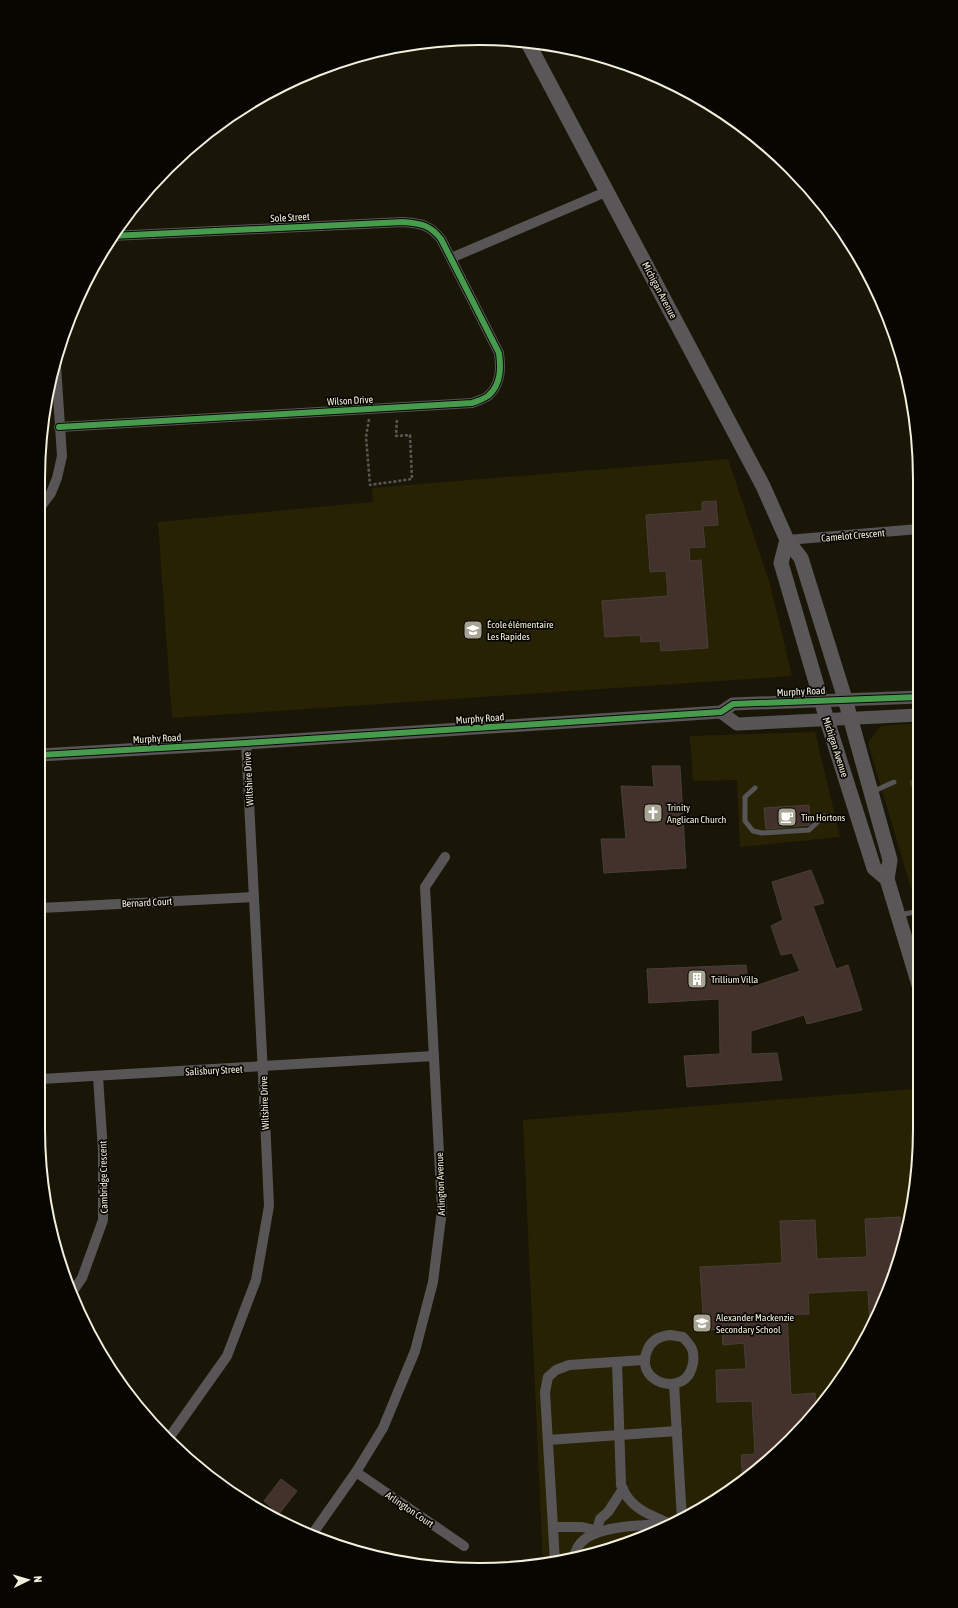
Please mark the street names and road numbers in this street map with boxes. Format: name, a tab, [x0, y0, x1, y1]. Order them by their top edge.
street label: Sole Street	[270, 211, 310, 224]
street label: Michigan Avenue	[640, 260, 679, 321]
street label: Wilson Drive	[327, 394, 374, 407]
street label: Camelot Crescent	[821, 527, 885, 544]
street label: Murphy Road	[776, 685, 826, 698]
street label: Murphy Road	[455, 711, 505, 726]
street label: Michigan Avenue	[821, 716, 851, 779]
street label: Murphy Road	[132, 732, 182, 745]
street label: Wiltshire Drive	[242, 751, 255, 806]
street label: Bernard Court	[121, 896, 173, 909]
street label: Salisbury Street	[185, 1064, 243, 1077]
street label: Wiltshire Drive	[258, 1075, 271, 1130]
street label: Cambridge Crescent	[97, 1140, 110, 1213]
street label: Arlington Avenue	[434, 1152, 447, 1216]
street label: Arlington Court	[384, 1489, 436, 1530]

